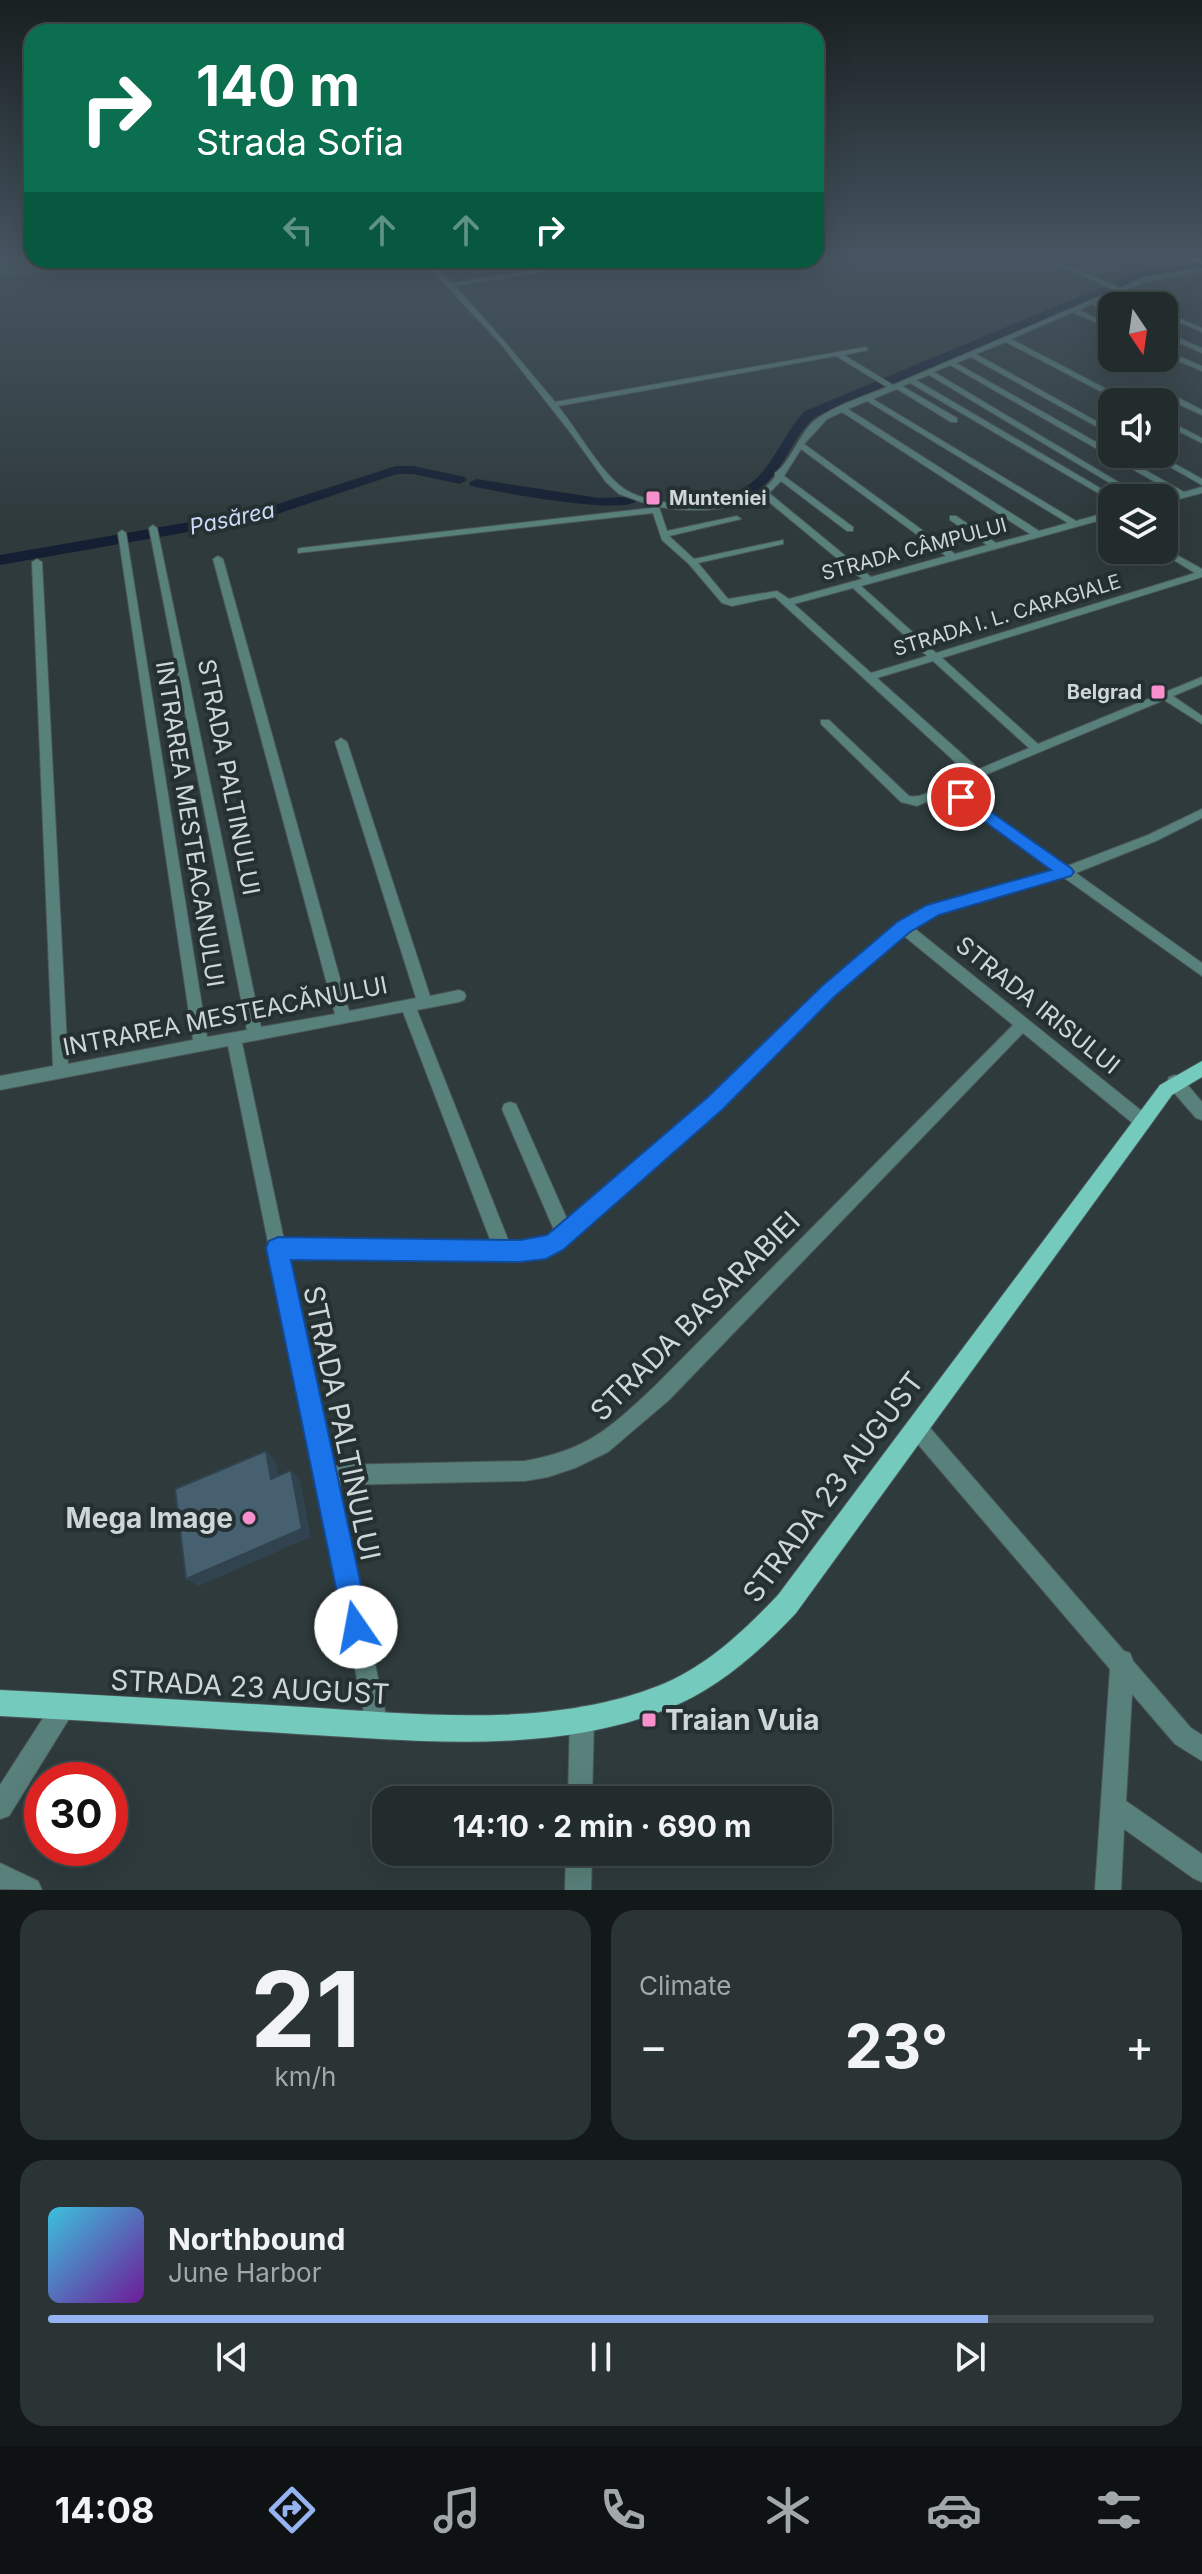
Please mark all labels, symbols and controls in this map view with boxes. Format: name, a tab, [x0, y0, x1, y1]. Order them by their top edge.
text: 140 m	[196, 52, 360, 120]
icon: right	[64, 56, 168, 160]
text: Strada Sofia	[196, 120, 404, 164]
icon: left	[276, 208, 320, 252]
icon: ahead	[360, 208, 404, 252]
icon: ahead	[444, 208, 488, 252]
icon: right	[528, 208, 572, 252]
north arrow	[1098, 292, 1178, 372]
map controls	[1098, 292, 1178, 564]
button: sound	[1098, 388, 1178, 468]
button: layers	[1098, 484, 1178, 564]
place label: Munteniei	[669, 486, 767, 510]
marker: Munteniei	[644, 489, 662, 507]
water label: Pasărea	[187, 496, 277, 540]
street label: STRADA CÂMPULUI	[819, 513, 1009, 585]
street label: STRADA I. L. CARAGIALE	[890, 569, 1124, 661]
street label: STRADA PALTINULUI	[192, 657, 266, 897]
street label: INTRAREA MESTEACANULUI	[150, 659, 230, 989]
place label: Belgrad	[1067, 680, 1142, 704]
marker: Belgrad	[1149, 683, 1167, 701]
pin	[927, 763, 995, 831]
icon: arrive	[939, 775, 983, 819]
street label: STRADA IRISULUI	[950, 930, 1126, 1080]
street label: INTRAREA MESTEACĂNULUI	[60, 969, 390, 1062]
street label: STRADA BASARABIEI	[583, 1204, 807, 1428]
street label: STRADA PALTINULUI	[296, 1283, 388, 1563]
street label: STRADA 23 AUGUST	[735, 1365, 931, 1609]
place label: Mega Image	[66, 1501, 233, 1535]
marker: Mega Image	[240, 1509, 258, 1527]
position arrow	[314, 1585, 398, 1669]
street label: STRADA 23 AUGUST	[110, 1663, 390, 1711]
place label: Traian Vuia	[665, 1703, 819, 1737]
marker: Traian Vuia	[640, 1711, 658, 1729]
speed limit sign: 30	[24, 1762, 128, 1866]
text: 14:10 · 2 min · 690 m	[453, 1808, 751, 1844]
text: 21	[250, 1946, 361, 2072]
text: Climate	[639, 1970, 731, 2001]
text: 23°	[845, 2010, 948, 2082]
text: −	[639, 2019, 668, 2073]
text: +	[1125, 2019, 1154, 2073]
text: km/h	[275, 2061, 336, 2092]
text: Northbound	[168, 2221, 345, 2257]
text: June Harbor	[168, 2257, 321, 2288]
icon: previous	[210, 2335, 254, 2379]
icon: pause	[579, 2335, 623, 2379]
icon: next	[948, 2335, 992, 2379]
icon: directions	[264, 2482, 320, 2538]
icon: music	[429, 2482, 485, 2538]
icon: phone	[595, 2482, 651, 2538]
icon: climate	[760, 2482, 816, 2538]
icon: car	[926, 2482, 982, 2538]
icon: filters	[1091, 2482, 1147, 2538]
text: 14:08	[55, 2488, 154, 2532]

